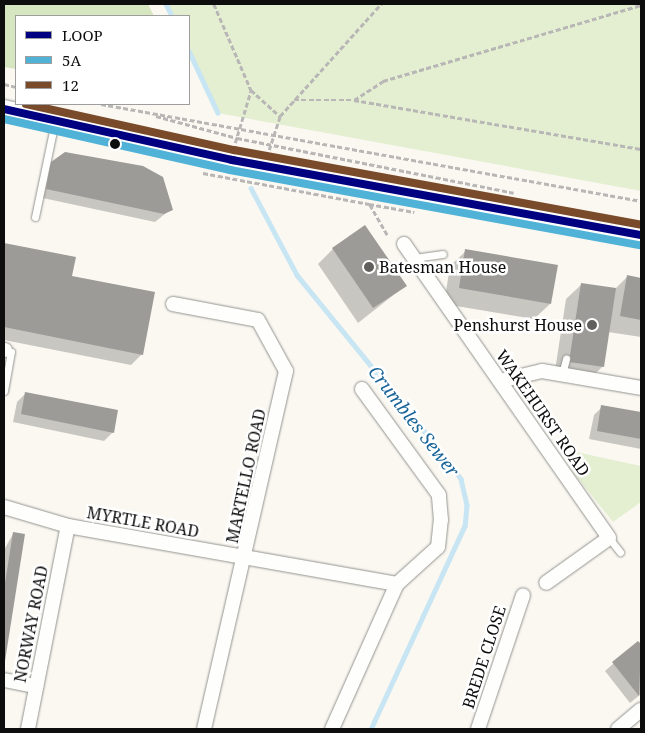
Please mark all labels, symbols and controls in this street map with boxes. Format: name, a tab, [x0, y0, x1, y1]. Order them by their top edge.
legend	[15, 15, 190, 105]
text: LOOP	[62, 25, 103, 45]
text: 5A	[62, 50, 81, 70]
text: 12	[62, 75, 79, 95]
unlabelled marker	[110, 139, 120, 149]
place label: Batesman House	[379, 257, 506, 277]
marker: Batesman House	[363, 261, 375, 273]
place label: Penshurst House	[454, 315, 582, 335]
marker: Penshurst House	[586, 319, 598, 331]
street label: WAKEHURST ROAD	[492, 346, 594, 480]
water label: Crumbles Sewer	[364, 361, 464, 481]
street label: MARTELLO ROAD	[222, 407, 270, 545]
street label: MYRTLE ROAD	[85, 503, 201, 541]
street label: NORWAY ROAD	[10, 564, 52, 684]
street label: BREDE CLOSE	[458, 603, 510, 711]

